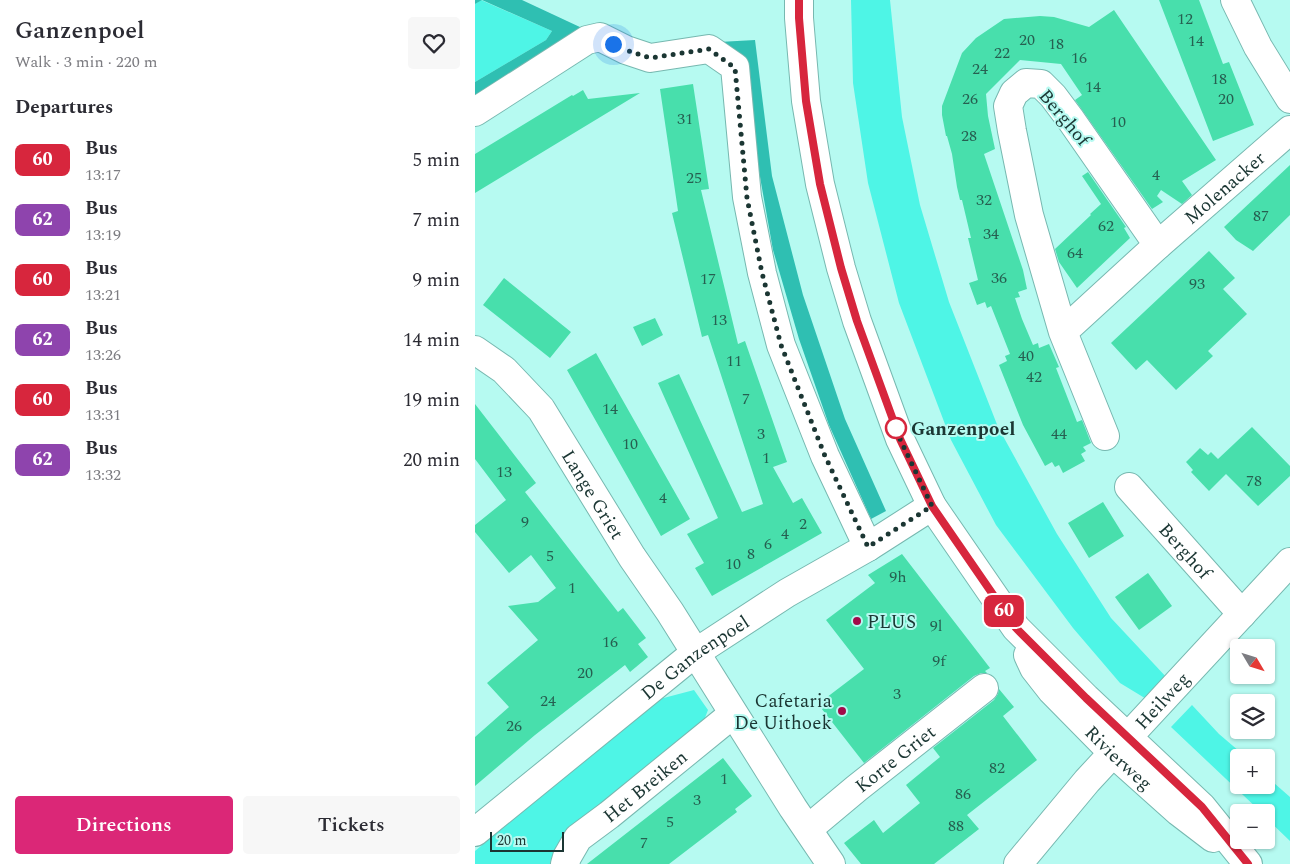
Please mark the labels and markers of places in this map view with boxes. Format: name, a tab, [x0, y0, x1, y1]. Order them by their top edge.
place label: Ganzenpoel	[911, 415, 1015, 444]
marker: Ganzenpoel	[885, 417, 907, 439]
place label: PLUS	[867, 608, 916, 637]
marker: PLUS	[851, 615, 863, 627]
place label: Cafetaria De Uithoek	[734, 687, 833, 738]
marker: Cafetaria De Uithoek	[836, 705, 848, 717]

